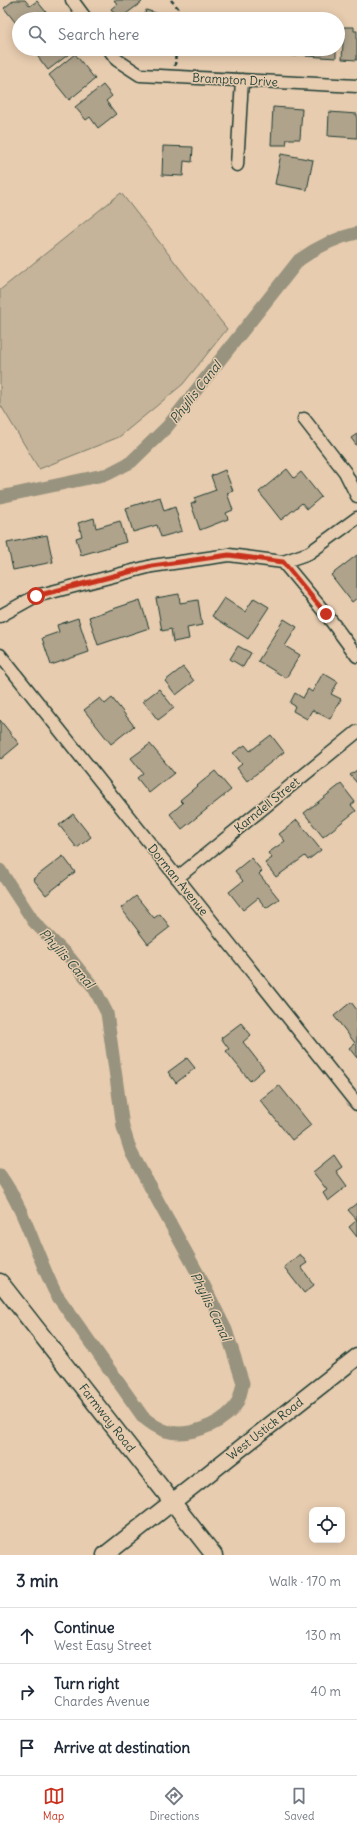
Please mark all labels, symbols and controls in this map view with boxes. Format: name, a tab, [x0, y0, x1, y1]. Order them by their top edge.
search box	[12, 12, 345, 56]
icon: search	[26, 23, 48, 45]
text: Search here	[58, 25, 139, 44]
street label: Brampton Drive	[192, 70, 278, 89]
water label: Phyllis Canal	[166, 356, 226, 427]
route start	[27, 587, 45, 605]
route end	[317, 605, 335, 623]
street label: Karndell Street	[231, 774, 302, 836]
street label: Dorman Avenue	[145, 841, 212, 918]
water label: Phyllis Canal	[36, 925, 99, 993]
water label: Phyllis Canal	[187, 1269, 235, 1345]
street label: Farmway Road	[76, 1381, 139, 1455]
street label: West Ustick Road	[224, 1394, 306, 1463]
map controls	[309, 1507, 345, 1543]
button: locate	[309, 1507, 345, 1543]
text: 3 min	[16, 1570, 58, 1592]
text: Walk · 170 m	[269, 1573, 341, 1590]
text: Continue	[54, 1618, 115, 1637]
icon: ahead	[16, 1625, 38, 1647]
text: 130 m	[305, 1627, 341, 1644]
text: West Easy Street	[54, 1637, 152, 1654]
text: Turn right	[54, 1674, 119, 1693]
icon: right	[16, 1681, 38, 1703]
text: 40 m	[310, 1683, 341, 1700]
text: Chardes Avenue	[54, 1693, 150, 1710]
icon: arrive	[16, 1737, 38, 1759]
text: Arrive at destination	[54, 1738, 190, 1757]
tab: Map	[43, 1785, 65, 1823]
tab: Directions	[150, 1785, 199, 1823]
tab: Saved	[284, 1785, 314, 1823]

